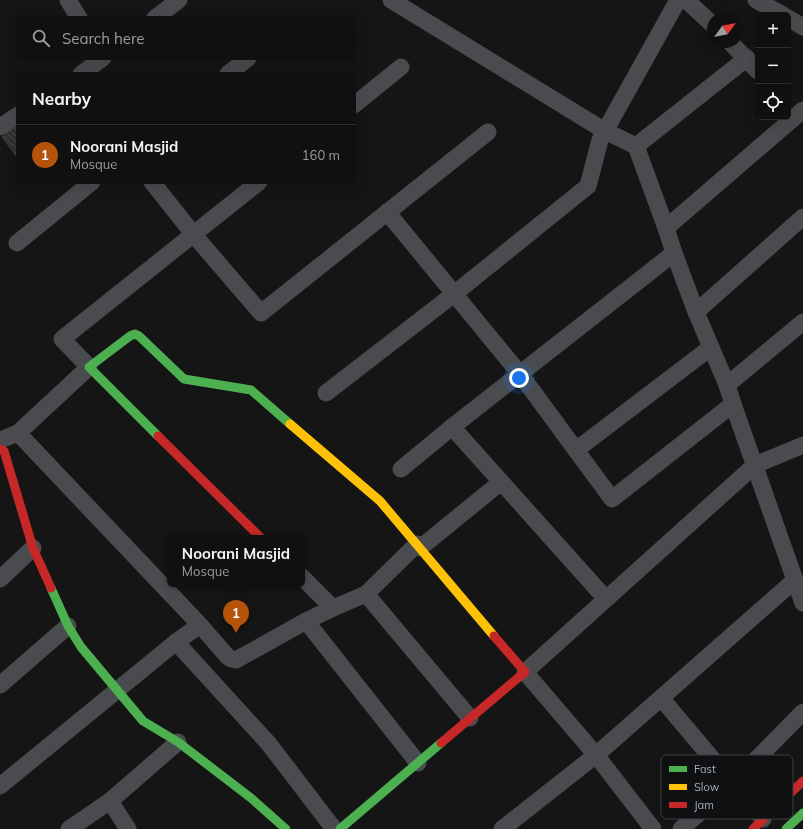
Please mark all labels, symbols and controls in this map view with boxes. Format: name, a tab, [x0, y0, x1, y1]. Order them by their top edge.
north arrow	[707, 12, 743, 48]
map controls	[755, 12, 791, 120]
button: +	[755, 12, 791, 48]
search box	[16, 16, 356, 60]
icon: search	[30, 27, 52, 49]
text: Search here	[62, 29, 144, 48]
button: −	[755, 48, 791, 84]
button: locate	[755, 84, 791, 120]
text: Nearby	[32, 88, 91, 109]
text: Noorani Masjid	[70, 137, 178, 156]
text: 1	[41, 147, 49, 163]
text: 160 m	[302, 147, 340, 163]
text: Mosque	[70, 156, 117, 172]
your location	[509, 368, 529, 388]
popup	[167, 535, 305, 587]
text: Noorani Masjid	[182, 544, 290, 563]
text: Mosque	[182, 563, 229, 579]
pin: 1	[223, 600, 249, 633]
legend	[661, 755, 793, 819]
text: Fast	[694, 762, 716, 776]
text: Slow	[694, 780, 720, 794]
text: Jam	[694, 798, 714, 812]

